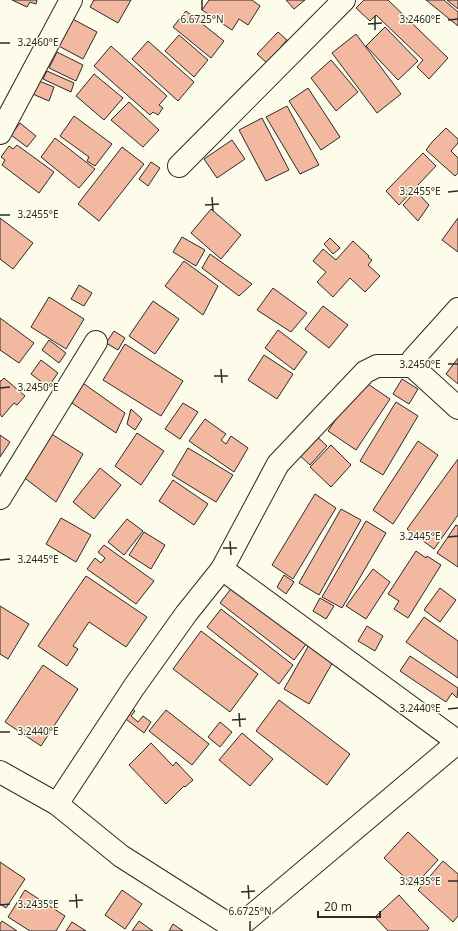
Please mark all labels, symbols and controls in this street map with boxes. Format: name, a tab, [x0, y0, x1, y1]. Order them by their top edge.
text: 6.6725°N	[180, 12, 224, 26]
text: 3.2460°E	[399, 12, 441, 26]
text: 3.2460°E	[17, 35, 59, 49]
text: 3.2455°E	[399, 184, 441, 198]
text: 3.2455°E	[17, 207, 59, 221]
text: 3.2450°E	[399, 357, 441, 371]
text: 3.2450°E	[17, 380, 59, 394]
text: 3.2445°E	[399, 529, 441, 543]
text: 3.2445°E	[17, 552, 59, 566]
text: 3.2440°E	[399, 701, 441, 715]
text: 3.2440°E	[17, 724, 59, 738]
text: 3.2435°E	[399, 874, 441, 888]
scale bar	[318, 893, 380, 919]
text: 3.2435°E	[17, 897, 59, 911]
text: 20 m	[324, 898, 352, 915]
text: 6.6725°N	[228, 904, 272, 918]

